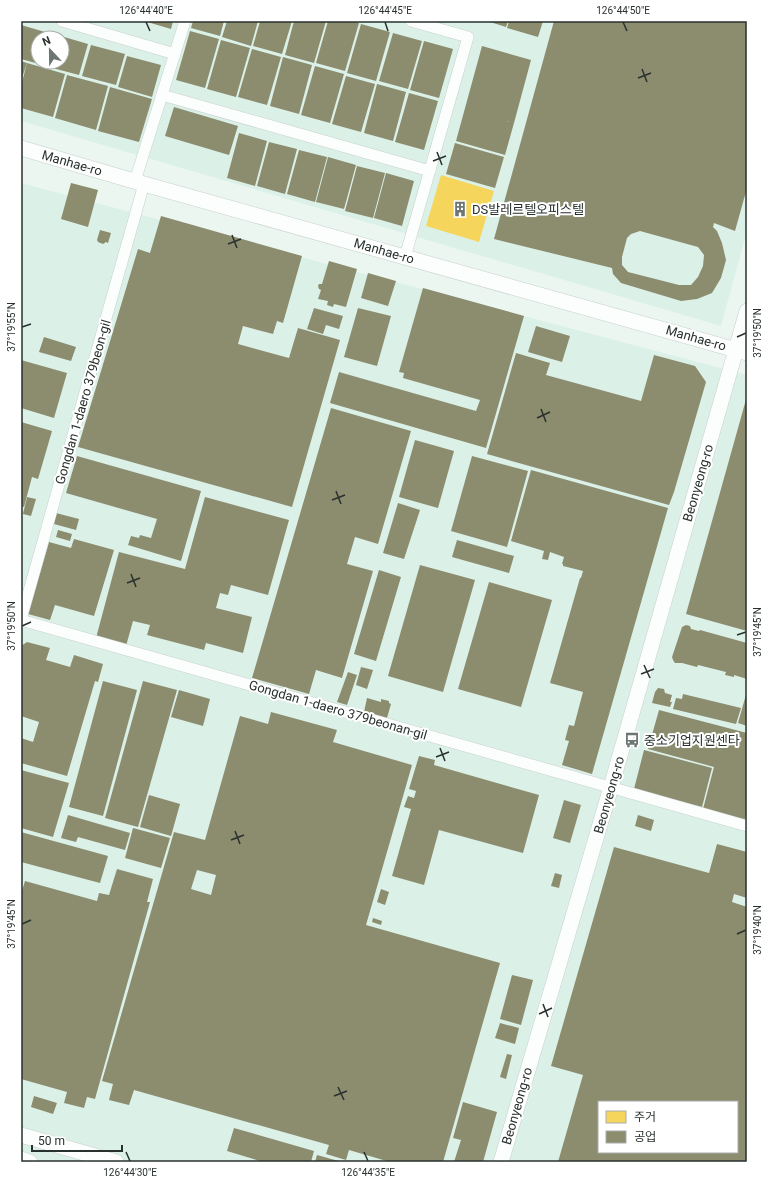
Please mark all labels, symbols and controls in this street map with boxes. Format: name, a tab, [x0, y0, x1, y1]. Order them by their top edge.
text: 126°44'40"E	[119, 5, 173, 16]
text: 126°44'45"E	[358, 5, 412, 16]
text: 126°44'50"E	[596, 5, 650, 16]
north arrow	[30, 30, 70, 70]
text: N	[40, 34, 53, 49]
street label: Manhae-ro	[40, 147, 104, 179]
building icon: DS발레르텔오피스텔	[451, 200, 469, 218]
place label: DS발레르텔오피스텔	[472, 202, 584, 217]
street label: Manhae-ro	[352, 235, 416, 267]
text: 37°19'55"N	[6, 302, 17, 352]
text: 37°19'50"N	[752, 308, 763, 358]
street label: Gongdan 1-daero 379beon-gil	[52, 318, 114, 486]
street label: Manhae-ro	[664, 322, 728, 354]
street label: Beonyeong-ro	[680, 443, 716, 523]
text: 37°19'50"N	[6, 601, 17, 651]
text: 37°19'45"N	[752, 607, 763, 657]
street label: Gongdan 1-daero 379beonan-gil	[247, 677, 429, 743]
bus stop icon: 중소기업지원센타	[623, 731, 641, 749]
place label: 중소기업지원센타	[644, 733, 740, 748]
street label: Beonyeong-ro	[591, 755, 627, 835]
text: 37°19'45"N	[6, 899, 17, 949]
text: 37°19'40"N	[752, 905, 763, 955]
street label: Beonyeong-ro	[499, 1066, 535, 1146]
legend	[598, 1101, 738, 1153]
text: 주거	[634, 1110, 656, 1124]
scale bar	[32, 1127, 122, 1153]
text: 공업	[634, 1130, 656, 1144]
text: 50 m	[38, 1134, 65, 1148]
text: 126°44'30"E	[103, 1167, 157, 1178]
text: 126°44'35"E	[341, 1167, 395, 1178]

